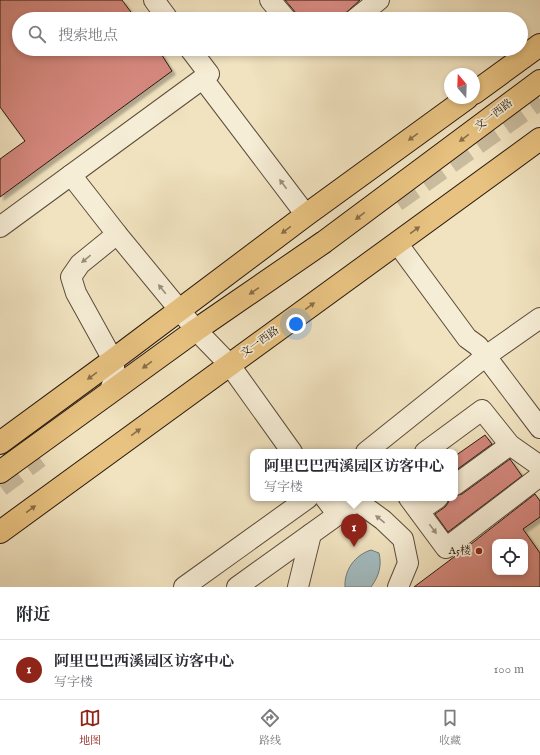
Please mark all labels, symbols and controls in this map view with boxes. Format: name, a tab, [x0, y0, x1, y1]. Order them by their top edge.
search box	[12, 12, 528, 56]
icon: search	[26, 23, 48, 45]
text: 搜索地点	[58, 26, 118, 45]
north arrow	[444, 68, 480, 104]
street label: 文一西路	[472, 96, 516, 134]
one-way arrow	[408, 133, 419, 141]
one-way arrow	[458, 134, 469, 142]
one-way arrow	[278, 178, 287, 189]
one-way arrow	[354, 211, 365, 220]
one-way arrow	[280, 226, 291, 235]
one-way arrow	[410, 226, 420, 234]
one-way arrow	[81, 254, 92, 263]
one-way arrow	[157, 284, 166, 295]
one-way arrow	[248, 287, 259, 295]
one-way arrow	[304, 302, 315, 310]
your location	[286, 314, 306, 334]
street label: 文一西路	[238, 323, 282, 361]
one-way arrow	[142, 361, 152, 369]
one-way arrow	[87, 372, 97, 380]
one-way arrow	[131, 428, 142, 436]
popup	[250, 449, 458, 501]
text: 阿里巴巴西溪园区访客中心	[264, 457, 444, 476]
text: 写字楼	[264, 479, 303, 496]
one-way arrow	[26, 504, 37, 513]
pin: 1	[341, 514, 367, 547]
one-way arrow	[375, 514, 386, 523]
one-way arrow	[429, 524, 437, 535]
map controls	[492, 539, 528, 575]
button: locate	[492, 539, 528, 575]
place label: A5楼	[448, 544, 471, 558]
marker: A5楼	[474, 546, 484, 556]
text: 附近	[16, 605, 50, 626]
text: 阿里巴巴西溪园区访客中心	[54, 652, 234, 671]
text: 1	[27, 661, 31, 678]
text: 100 m	[494, 661, 524, 678]
text: 写字楼	[54, 674, 93, 691]
tab: 地图	[79, 707, 101, 748]
tab: 路线	[259, 707, 281, 748]
tab: 收藏	[439, 707, 461, 748]

